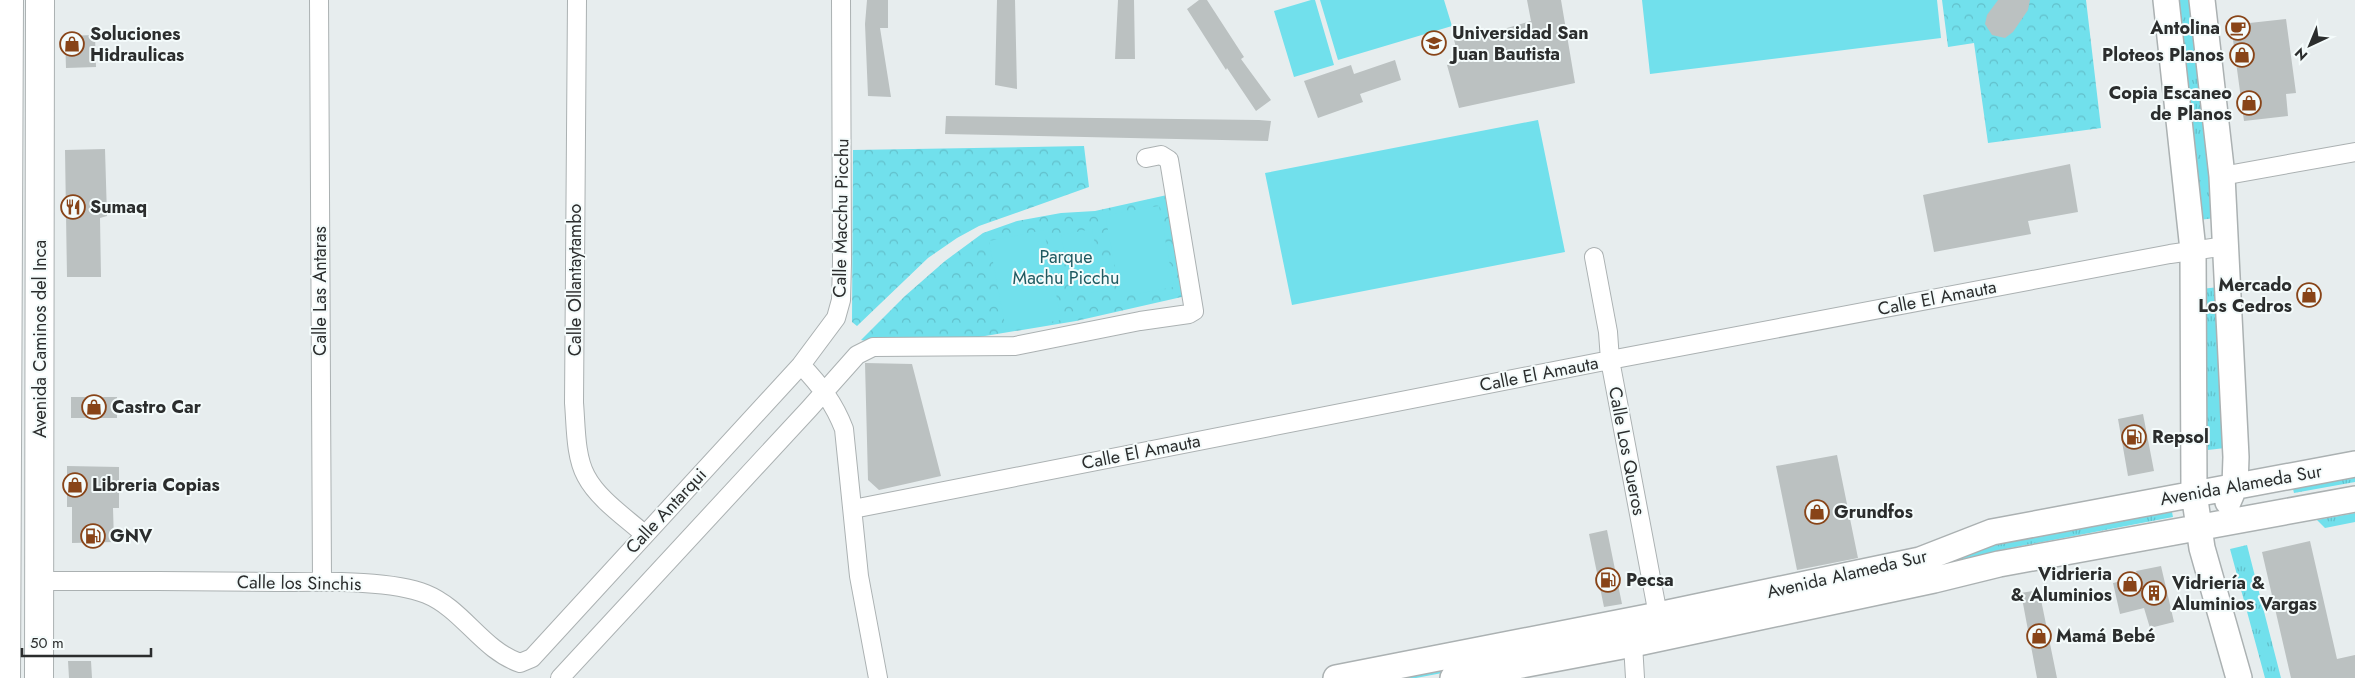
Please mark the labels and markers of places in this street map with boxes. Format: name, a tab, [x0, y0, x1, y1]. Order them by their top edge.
place label: Antolina	[2149, 15, 2220, 41]
cafe icon: Antolina	[2225, 15, 2251, 41]
place label: Universidad San Juan Bautista	[1449, 20, 1589, 67]
place label: Soluciones Hidraulicas	[90, 21, 184, 68]
school or university icon: Universidad San Juan Bautista	[1421, 30, 1447, 56]
shop icon: Soluciones Hidraulicas	[59, 31, 85, 57]
place label: Ploteos Planos	[2102, 42, 2224, 68]
shop icon: Ploteos Planos	[2229, 42, 2255, 68]
place label: Copia Escaneo de Planos	[2109, 80, 2232, 127]
shop icon: Copia Escaneo de Planos	[2236, 90, 2262, 116]
restaurant icon: Sumaq	[60, 194, 86, 220]
place label: Sumaq	[90, 194, 147, 220]
place label: Mercado Los Cedros	[2198, 272, 2292, 319]
shop icon: Mercado Los Cedros	[2296, 282, 2322, 308]
shop icon: Castro Car	[81, 394, 107, 420]
place label: Castro Car	[112, 394, 202, 420]
fuel station icon: Repsol	[2121, 424, 2147, 450]
place label: Repsol	[2152, 424, 2209, 450]
shop icon: Libreria Copias	[62, 472, 88, 498]
place label: Libreria Copias	[92, 472, 220, 498]
shop icon: Grundfos	[1804, 499, 1830, 525]
place label: Grundfos	[1834, 499, 1913, 525]
fuel station icon: GNV	[80, 523, 106, 549]
place label: GNV	[110, 523, 153, 549]
place label: Vidrieria & Aluminios	[2011, 561, 2112, 608]
fuel station icon: Pecsa	[1595, 567, 1621, 593]
place label: Pecsa	[1626, 567, 1674, 593]
place label: Vidriería & Aluminios Vargas	[2171, 570, 2317, 617]
shop icon: Vidrieria & Aluminios	[2117, 571, 2143, 597]
building icon: Vidriería & Aluminios Vargas	[2141, 580, 2167, 606]
shop icon: Mamá Bebé	[2026, 623, 2052, 649]
place label: Mamá Bebé	[2056, 623, 2155, 649]

